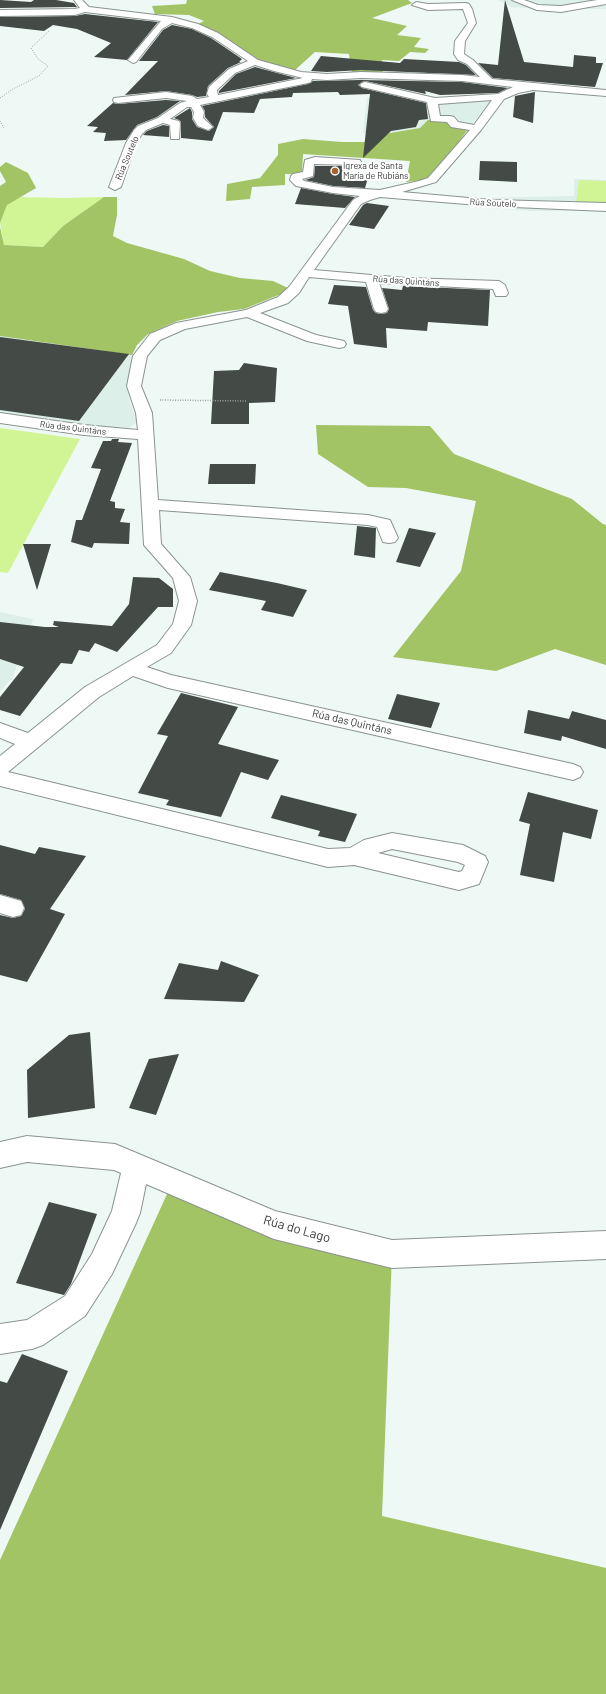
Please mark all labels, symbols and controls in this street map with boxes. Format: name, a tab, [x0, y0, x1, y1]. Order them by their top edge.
street label: Rúa Soutelo	[113, 134, 141, 182]
place label: Igrexa de Santa María de Rubiáns	[343, 161, 408, 182]
marker: Igrexa de Santa María de Rubiáns	[330, 166, 340, 176]
street label: Rúa Soutelo	[469, 196, 517, 210]
street label: Rúa das Quintáns	[372, 273, 440, 289]
street label: Rúa das Quintáns	[39, 419, 107, 437]
street label: Rúa das Quintáns	[311, 706, 393, 738]
street label: Rúa do Lago	[262, 1212, 332, 1246]

